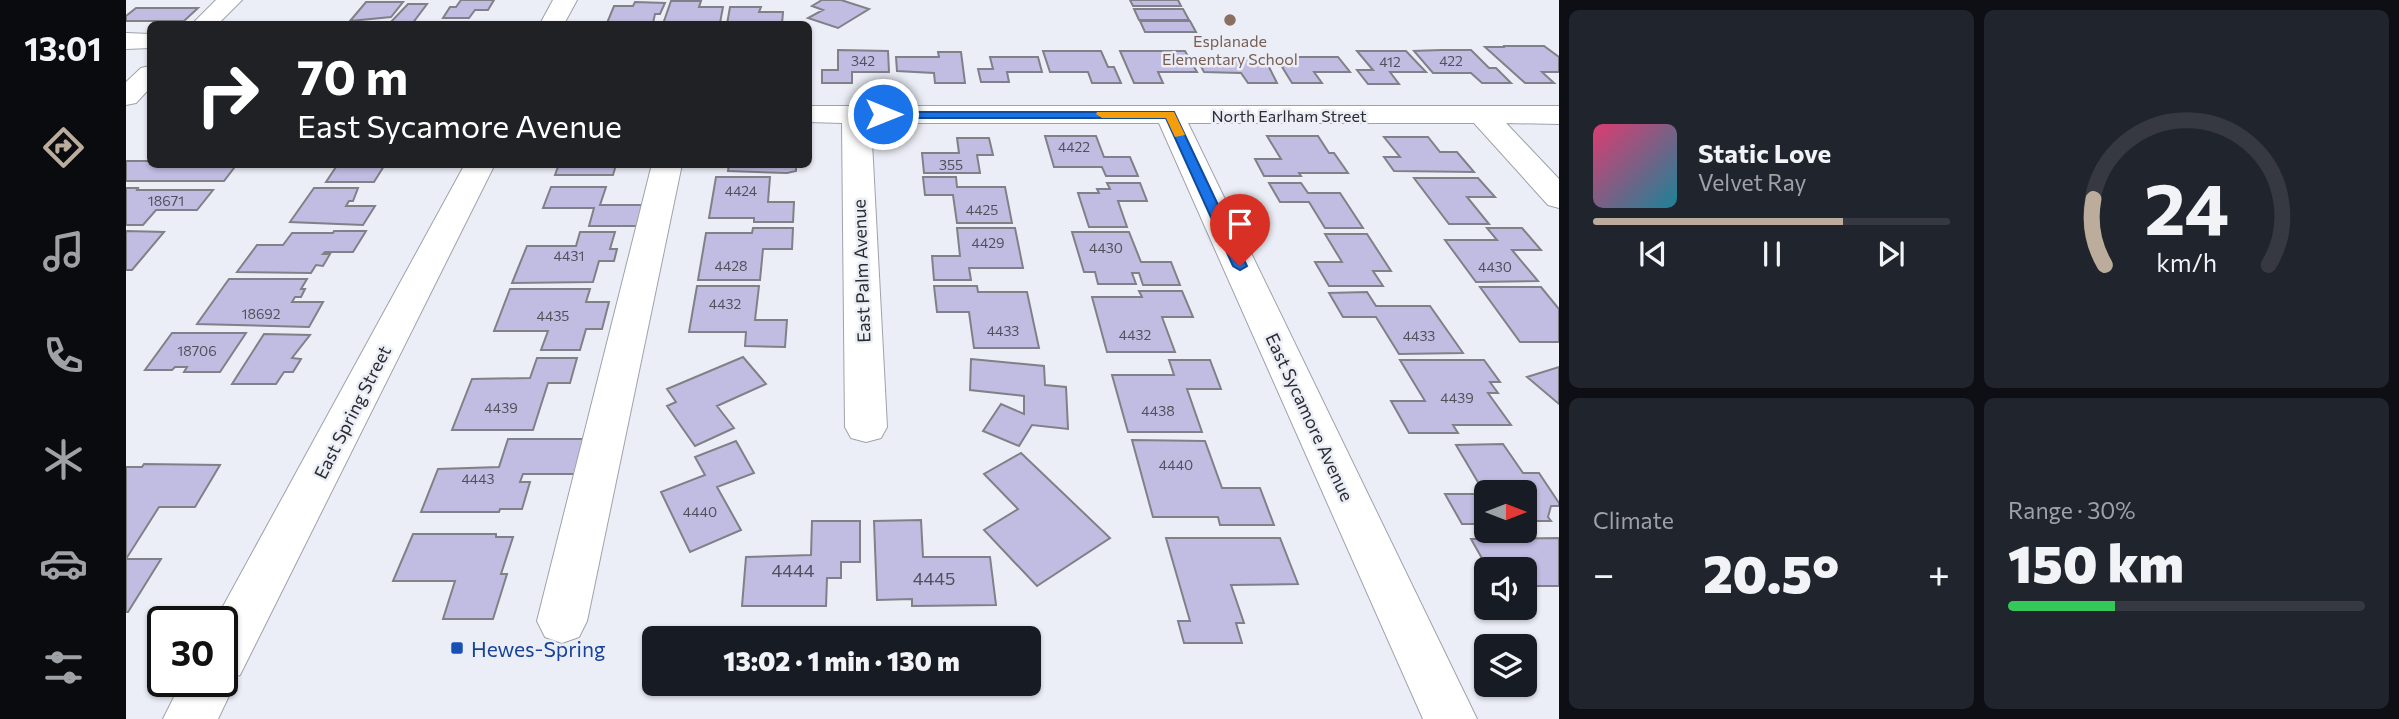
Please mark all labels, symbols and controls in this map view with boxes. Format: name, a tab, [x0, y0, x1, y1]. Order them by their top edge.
marker: Esplanade Elementary School	[1222, 12, 1238, 28]
text: 13:01	[24, 28, 102, 68]
place label: Esplanade Elementary School	[1162, 31, 1298, 68]
text: 70 m	[297, 45, 408, 105]
icon: right	[182, 49, 273, 140]
house number: 342	[851, 52, 875, 69]
house number: 422	[1439, 52, 1463, 69]
house number: 412	[1379, 53, 1401, 70]
position arrow	[846, 77, 920, 151]
text: East Sycamore Avenue	[297, 105, 622, 145]
street label: North Earlham Street	[1212, 106, 1367, 125]
icon: directions	[39, 123, 88, 172]
text: Static Love	[1698, 137, 1831, 168]
house number: 4422	[1058, 138, 1090, 155]
house number: 355	[939, 156, 963, 173]
text: 24	[2144, 161, 2229, 250]
text: Velvet Ray	[1698, 168, 1806, 196]
house number: 4424	[725, 182, 758, 199]
house number: 18671	[148, 192, 184, 209]
pin	[1210, 194, 1270, 266]
street label: East Palm Avenue	[848, 199, 874, 343]
house number: 4425	[966, 201, 998, 218]
icon: arrive	[1221, 205, 1259, 243]
icon: music	[39, 227, 88, 276]
house number: 4429	[972, 234, 1004, 251]
icon: previous	[1634, 235, 1672, 273]
icon: pause	[1753, 235, 1791, 273]
icon: next	[1872, 235, 1910, 273]
house number: 4430	[1089, 239, 1123, 256]
house number: 4431	[554, 247, 584, 264]
text: km/h	[2156, 247, 2217, 277]
house number: 4428	[715, 257, 747, 274]
house number: 4430	[1478, 258, 1512, 275]
house number: 4432	[709, 295, 741, 312]
house number: 18692	[241, 305, 281, 322]
house number: 4435	[537, 307, 569, 324]
house number: 4433	[987, 322, 1019, 339]
house number: 4432	[1119, 326, 1151, 343]
house number: 4433	[1403, 327, 1435, 344]
street label: East Sycamore Avenue	[1261, 330, 1359, 504]
icon: phone	[39, 331, 88, 380]
house number: 18706	[177, 342, 217, 359]
street label: East Spring Street	[309, 342, 395, 482]
house number: 4439	[1440, 389, 1474, 406]
house number: 4439	[484, 399, 518, 416]
house number: 4438	[1141, 402, 1175, 419]
icon: climate	[39, 435, 88, 484]
house number: 4440	[1159, 456, 1193, 473]
house number: 4443	[461, 470, 495, 487]
north arrow	[1474, 480, 1536, 542]
map controls	[1474, 480, 1537, 697]
text: Range · 30%	[2008, 496, 2136, 524]
house number: 4440	[683, 503, 717, 520]
text: Climate	[1593, 506, 1674, 534]
text: 150 km	[2008, 530, 2184, 594]
icon: car	[39, 539, 88, 588]
text: 20.5°	[1703, 540, 1839, 604]
text: −	[1593, 549, 1615, 596]
text: +	[1928, 549, 1950, 596]
button: sound	[1474, 557, 1537, 620]
house number: 4444	[771, 559, 815, 581]
house number: 4445	[913, 567, 955, 589]
speed limit sign: 30	[147, 606, 238, 697]
button: layers	[1474, 634, 1537, 697]
place label: Hewes-Spring	[471, 636, 605, 661]
marker: Hewes-Spring	[449, 640, 465, 656]
icon: filters	[39, 643, 88, 692]
text: 13:02 · 1 min · 130 m	[723, 645, 960, 676]

